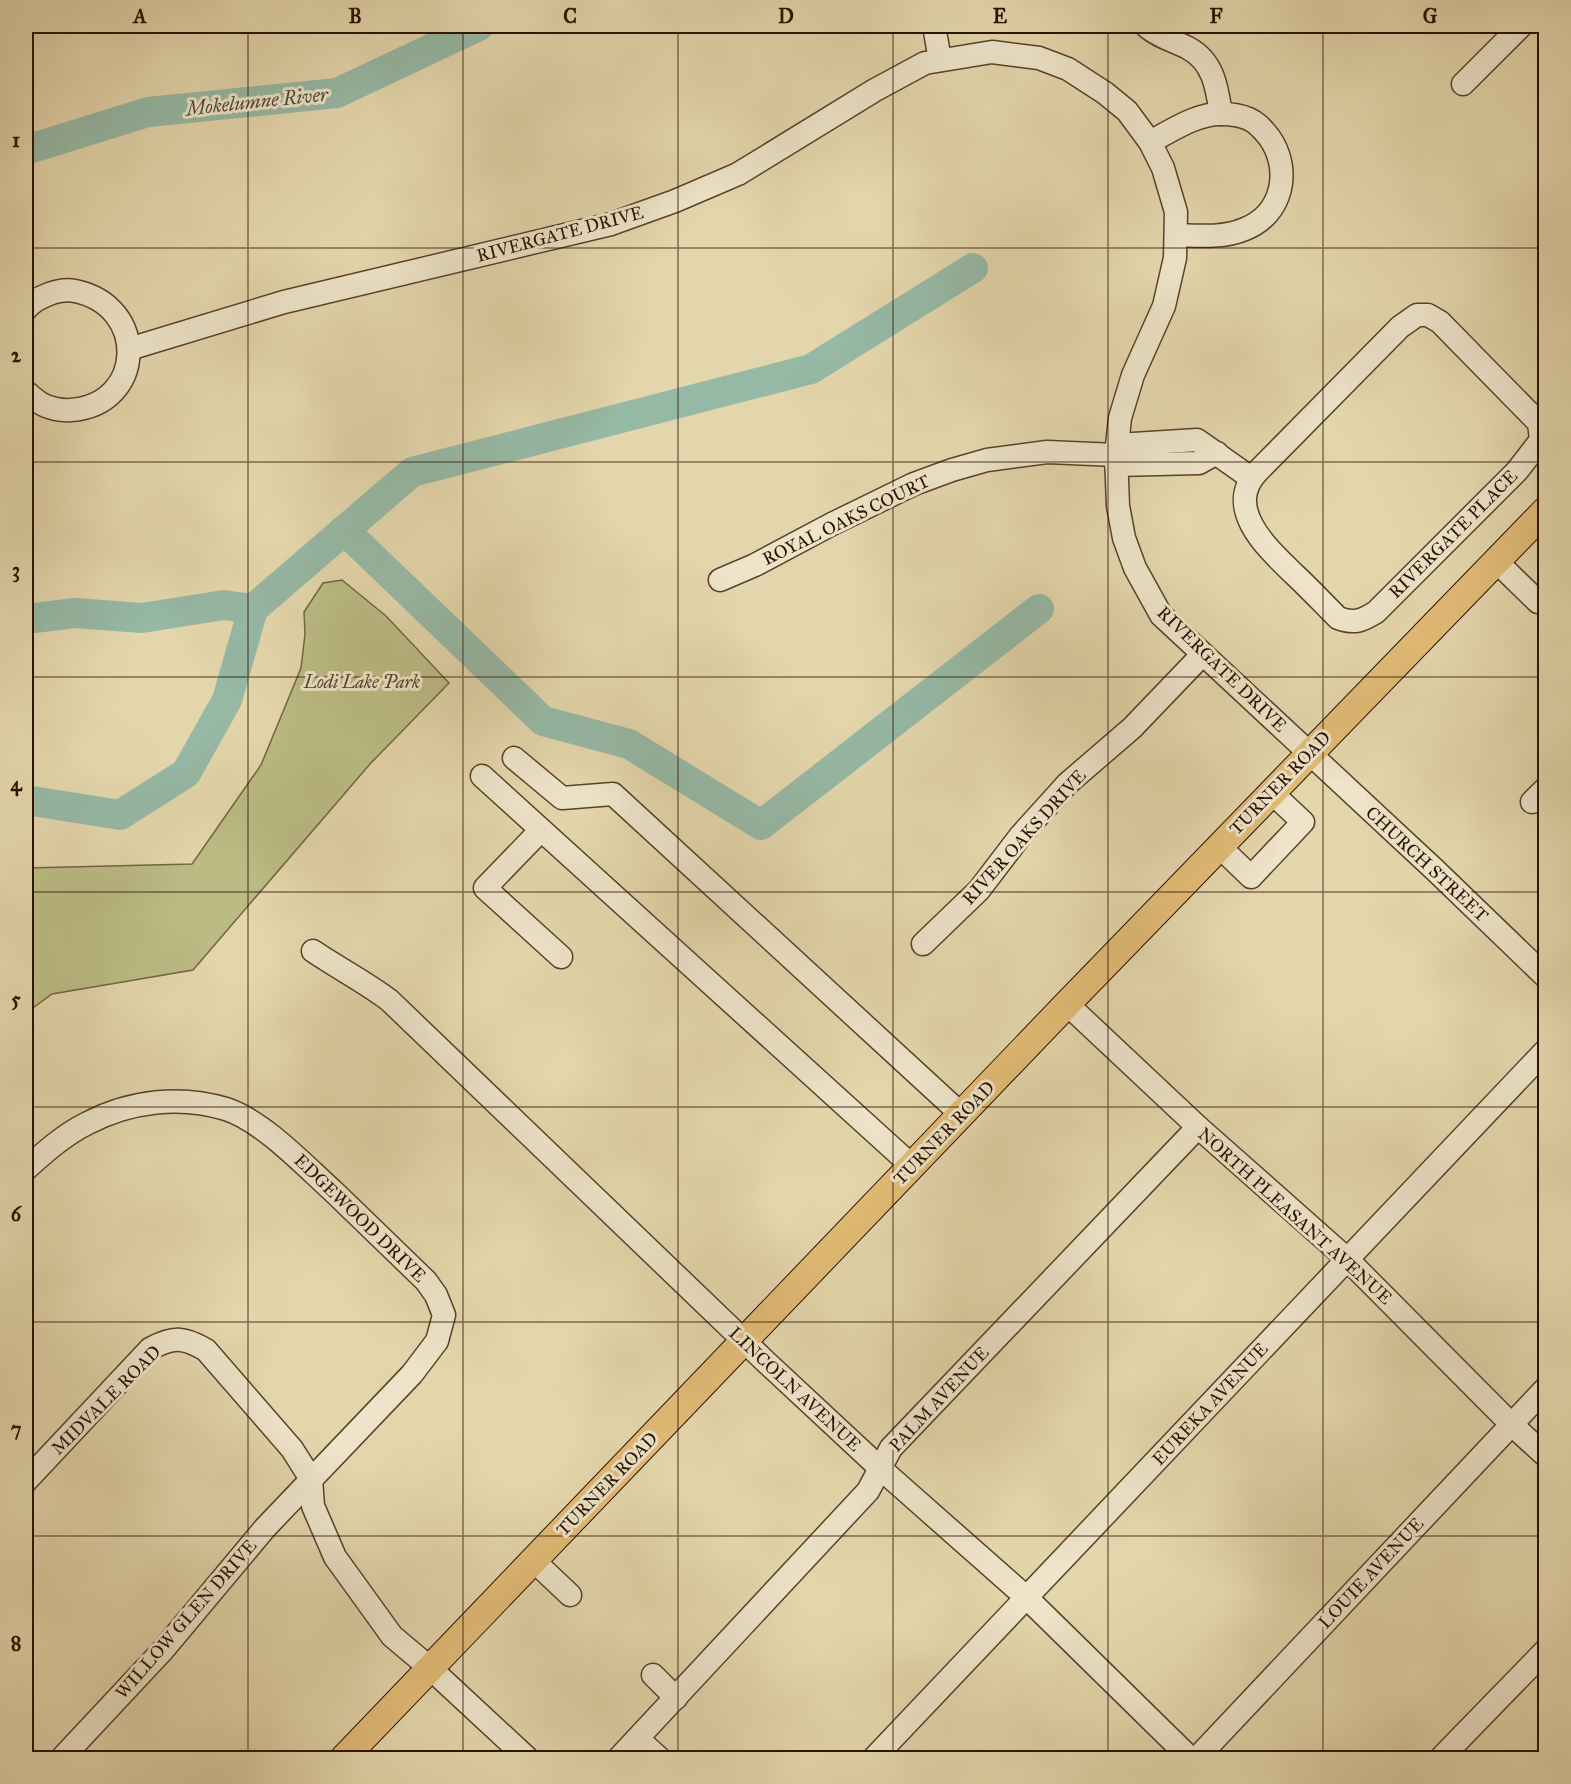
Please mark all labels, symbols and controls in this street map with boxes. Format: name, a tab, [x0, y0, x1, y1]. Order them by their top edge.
text: A	[131, 4, 147, 28]
text: B	[348, 4, 362, 28]
text: C	[563, 4, 577, 28]
text: D	[778, 4, 794, 28]
text: E	[993, 4, 1008, 28]
text: F	[1209, 4, 1223, 28]
text: G	[1423, 4, 1438, 28]
water label: Mokelumne River	[183, 81, 331, 121]
text: 1	[12, 128, 20, 152]
street label: RIVERGATE DRIVE	[474, 201, 646, 267]
text: 2	[11, 343, 22, 367]
street label: RIVERGATE PLACE	[1384, 465, 1522, 603]
street label: ROYAL OAKS COURT	[759, 470, 933, 570]
text: 3	[12, 558, 20, 583]
street label: RIVERGATE DRIVE	[1153, 601, 1291, 737]
park label: Lodi Lake Park	[303, 671, 420, 693]
street label: TURNER ROAD	[1225, 726, 1335, 840]
street label: RIVER OAKS DRIVE	[957, 765, 1091, 909]
text: 4	[10, 772, 22, 797]
street label: CHURCH STREET	[1361, 802, 1493, 926]
text: 5	[11, 987, 21, 1011]
street label: TURNER ROAD	[889, 1076, 999, 1190]
street label: NORTH PLEASANT AVENUE	[1193, 1123, 1397, 1309]
street label: EDGEWOOD DRIVE	[289, 1149, 431, 1287]
text: 6	[11, 1202, 23, 1226]
street label: LINCOLN AVENUE	[724, 1322, 866, 1456]
street label: EUREKA AVENUE	[1147, 1338, 1273, 1470]
street label: MIDVALE ROAD	[47, 1341, 165, 1459]
street label: PALM AVENUE	[884, 1342, 994, 1456]
text: 7	[11, 1417, 22, 1441]
street label: TURNER ROAD	[552, 1427, 662, 1541]
street label: LOUIE AVENUE	[1314, 1513, 1428, 1633]
street label: WILLOW GLEN DRIVE	[111, 1535, 261, 1703]
text: 8	[11, 1631, 21, 1655]

